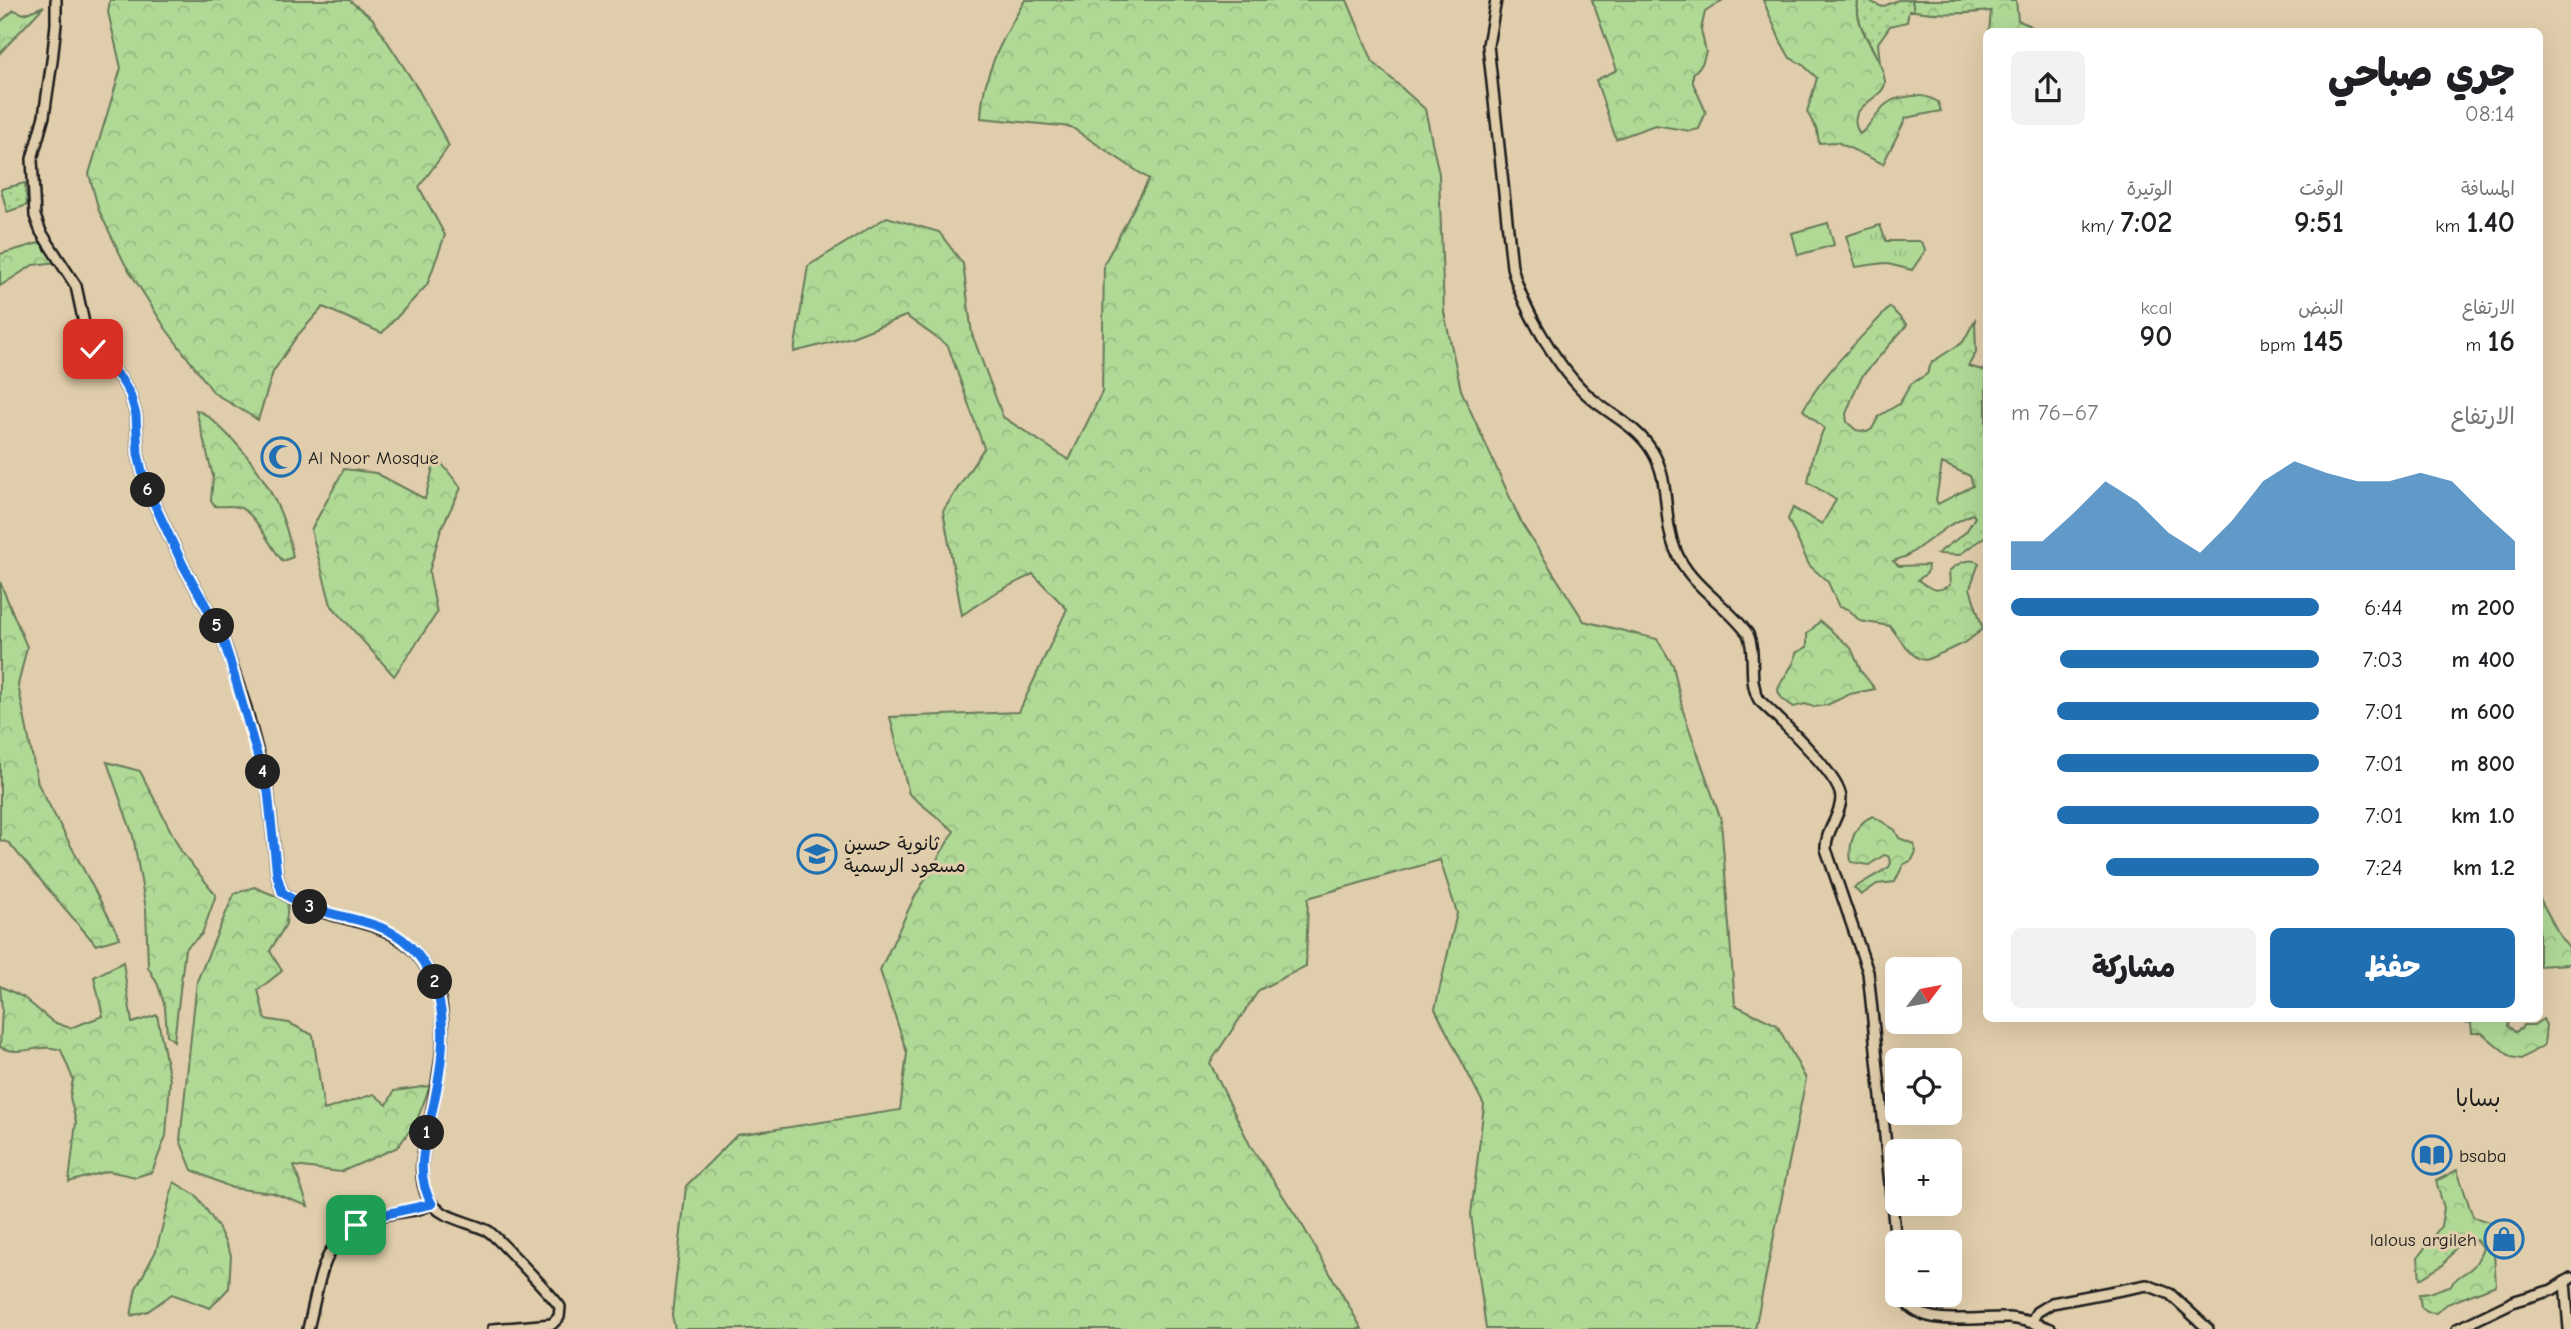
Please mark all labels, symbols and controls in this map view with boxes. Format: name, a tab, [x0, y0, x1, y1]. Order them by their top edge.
button: share	[2011, 51, 2085, 125]
text: جري صباحي	[2328, 52, 2515, 96]
text: 08:14	[2465, 100, 2515, 127]
text: الوتيرة	[2126, 178, 2172, 200]
text: الوقت	[2299, 178, 2344, 200]
text: المسافة	[2461, 178, 2515, 200]
text: 7:02	[2121, 205, 2172, 240]
text: 9:51	[2294, 205, 2344, 240]
text: 1.40	[2467, 205, 2515, 240]
text: /km	[2081, 215, 2121, 237]
text: km	[2435, 215, 2467, 237]
text: kcal	[2140, 297, 2172, 319]
text: النبض	[2298, 297, 2344, 319]
text: الارتفاع	[2462, 297, 2515, 319]
pin	[63, 319, 123, 379]
text: 90	[2139, 319, 2172, 354]
text: 145	[2302, 324, 2344, 359]
text: 16	[2488, 324, 2515, 359]
icon: check	[74, 330, 112, 368]
text: bpm	[2260, 334, 2302, 356]
text: m	[2465, 334, 2488, 356]
text: 67–76 m	[2011, 399, 2098, 426]
text: الارتفاع	[2451, 403, 2515, 430]
mosque icon: Al Noor Mosque	[260, 436, 302, 478]
place label: Al Noor Mosque	[308, 447, 439, 469]
pin: 6	[130, 472, 166, 508]
text: 6	[143, 478, 152, 500]
text: 6:44	[2364, 594, 2403, 621]
text: 200 m	[2451, 594, 2515, 621]
pin: 5	[200, 608, 234, 644]
text: 5	[211, 614, 222, 636]
text: 7:03	[2362, 646, 2403, 673]
text: 400 m	[2451, 646, 2515, 673]
text: 7:01	[2365, 698, 2403, 725]
text: 600 m	[2450, 698, 2515, 725]
text: 7:01	[2365, 750, 2403, 777]
text: 800 m	[2450, 750, 2515, 777]
pin: 4	[246, 754, 280, 790]
text: 4	[258, 760, 267, 782]
text: 7:01	[2365, 802, 2403, 829]
text: 1.0 km	[2451, 802, 2515, 829]
school or university icon: ثانوية حسين مسعود الرسمية	[796, 833, 838, 875]
place label: ثانوية حسين مسعود الرسمية	[844, 833, 966, 878]
text: 7:24	[2365, 854, 2403, 881]
text: 1.2 km	[2453, 854, 2515, 881]
pin: 3	[292, 890, 328, 925]
text: 3	[305, 895, 314, 917]
button: مشاركة	[2011, 928, 2256, 1008]
button: حفظ	[2270, 928, 2515, 1008]
north arrow	[1885, 957, 1962, 1034]
map controls	[1885, 957, 1962, 1307]
pin: 2	[418, 964, 452, 1000]
text: 2	[430, 970, 439, 992]
button: locate	[1885, 1048, 1962, 1125]
district label: بسابا	[2455, 1085, 2501, 1112]
pin: 1	[410, 1116, 444, 1150]
text: 1	[423, 1121, 430, 1143]
library icon: bsaba	[2411, 1134, 2453, 1176]
button: +	[1885, 1139, 1962, 1216]
place label: bsaba	[2459, 1145, 2507, 1167]
pin	[326, 1195, 386, 1255]
icon: arrive	[337, 1206, 375, 1244]
shop icon: lalous argileh	[2483, 1218, 2525, 1260]
place label: lalous argileh	[2370, 1229, 2477, 1251]
button: −	[1885, 1230, 1962, 1307]

